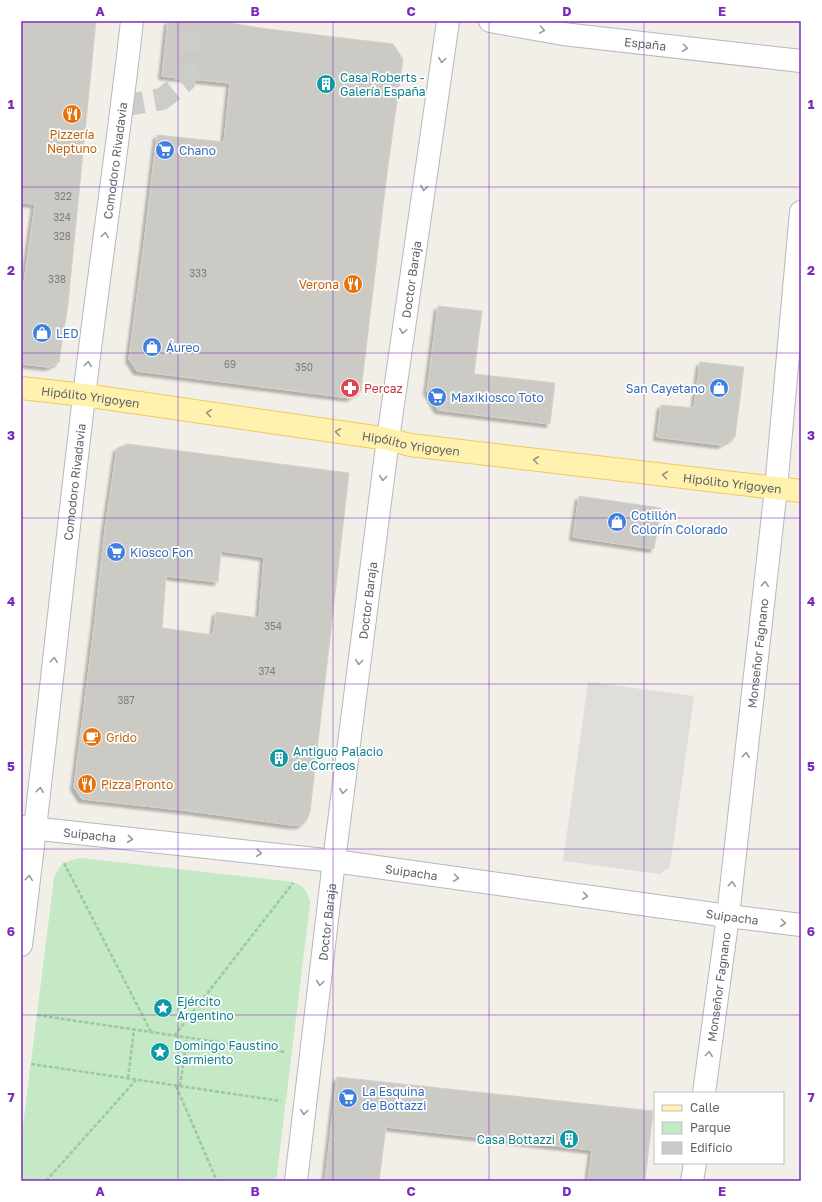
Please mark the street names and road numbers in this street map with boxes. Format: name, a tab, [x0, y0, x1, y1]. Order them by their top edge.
street label: España	[624, 34, 667, 53]
street label: Comodoro Rivadavia	[100, 101, 130, 220]
street label: Doctor Baraja	[398, 240, 424, 319]
street label: Hipólito Yrigoyen	[40, 383, 141, 410]
street label: Comodoro Rivadavia	[60, 423, 88, 541]
street label: Hipólito Yrigoyen	[361, 428, 461, 458]
street label: Hipólito Yrigoyen	[682, 470, 783, 496]
street label: Doctor Baraja	[355, 561, 380, 640]
street label: Monseñor Fagnano	[744, 598, 771, 709]
street label: Suipacha	[62, 824, 117, 845]
street label: Suipacha	[384, 861, 439, 883]
street label: Doctor Baraja	[315, 882, 339, 961]
street label: Suipacha	[705, 906, 760, 927]
street label: Monseñor Fagnano	[704, 931, 733, 1043]

